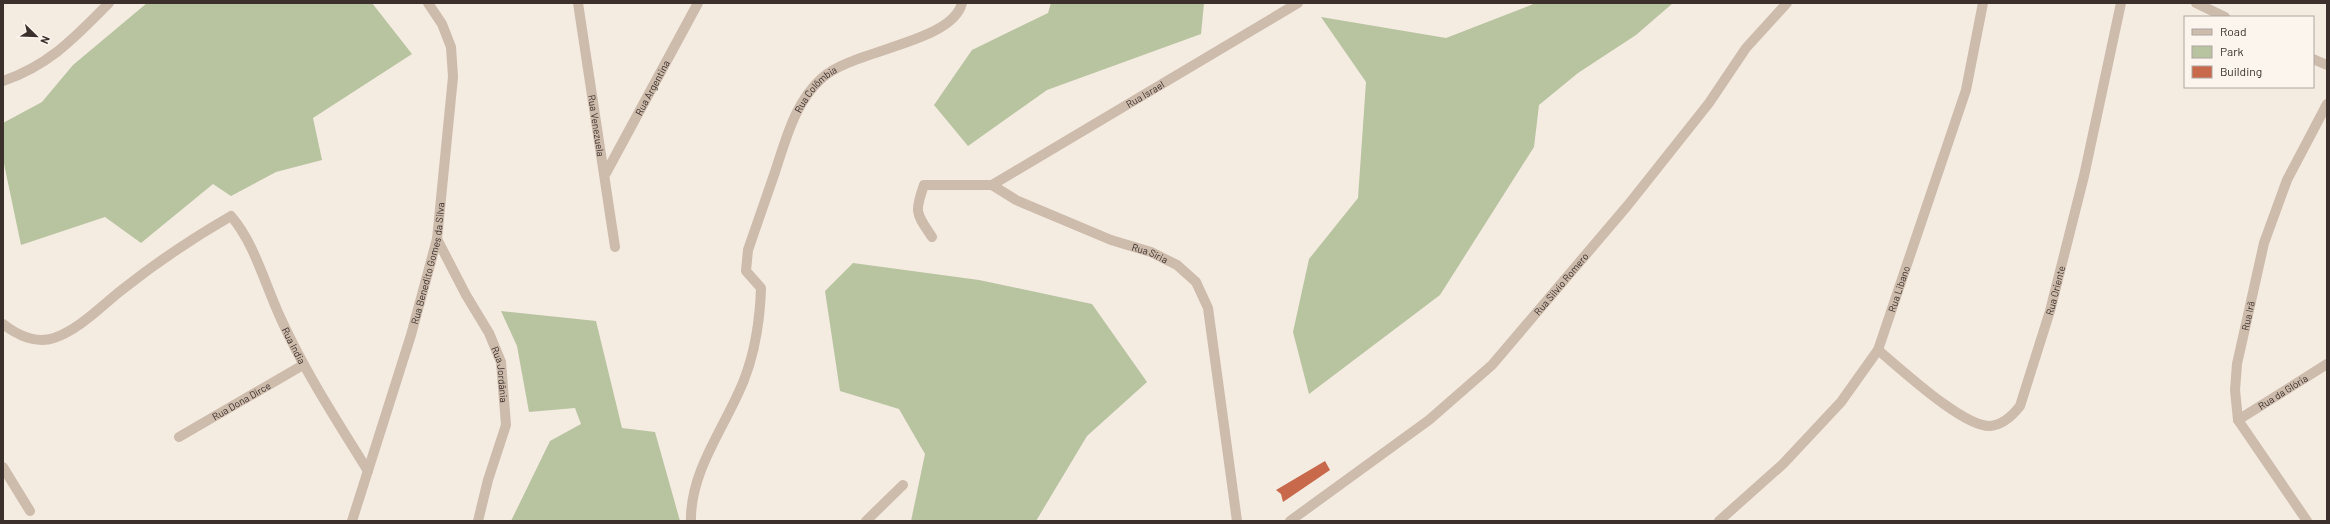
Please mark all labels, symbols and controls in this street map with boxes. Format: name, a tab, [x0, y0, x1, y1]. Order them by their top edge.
north arrow	[16, 16, 56, 56]
legend	[2184, 16, 2314, 88]
text: Road	[2220, 24, 2247, 38]
text: N	[38, 34, 53, 46]
text: Park	[2220, 44, 2244, 58]
street label: Rua Argentina	[632, 58, 672, 117]
street label: Rua Colômbia	[792, 63, 839, 115]
text: Building	[2220, 64, 2262, 78]
street label: Rua Israel	[1124, 78, 1166, 110]
street label: Rua Venezuela	[586, 94, 607, 157]
street label: Rua Benedito Gomes da Silva	[408, 202, 447, 326]
street label: Rua Síria	[1130, 241, 1170, 266]
street label: Rua Silvio Romero	[1531, 250, 1591, 318]
street label: Rua Libano	[1885, 264, 1912, 314]
street label: Rua Oriente	[2043, 264, 2067, 317]
street label: Rua Irã	[2239, 300, 2257, 332]
street label: Rua India	[280, 325, 308, 366]
street label: Rua Jordânia	[489, 345, 510, 403]
street label: Rua da Glória	[2256, 372, 2310, 412]
street label: Rua Dona Dirce	[210, 379, 273, 423]

